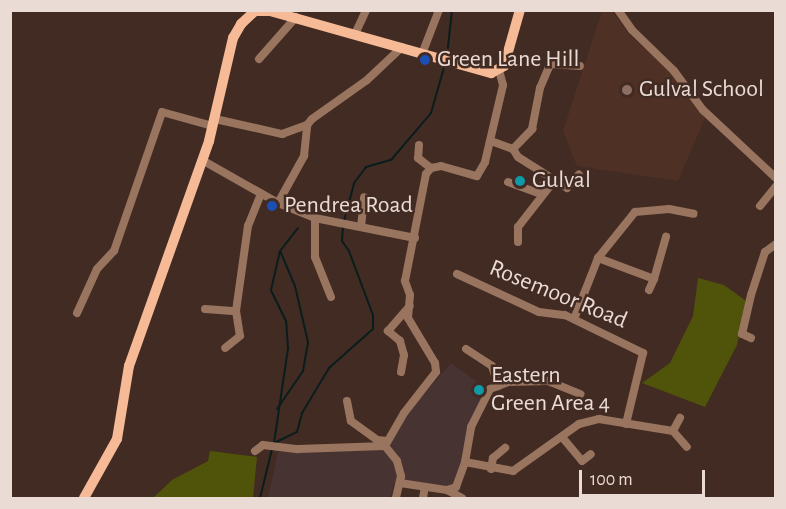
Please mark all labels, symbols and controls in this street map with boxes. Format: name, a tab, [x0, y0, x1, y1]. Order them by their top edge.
place label: Green Lane Hill	[437, 46, 579, 74]
marker: Green Lane Hill	[418, 53, 432, 67]
place label: Gulval School	[639, 76, 764, 104]
marker: Gulval School	[620, 83, 634, 97]
place label: Gulval	[532, 167, 591, 195]
marker: Gulval	[513, 174, 527, 188]
place label: Pendrea Road	[284, 192, 413, 220]
marker: Pendrea Road	[265, 199, 279, 213]
street label: Rosemoor Road	[485, 254, 631, 336]
place label: Eastern Green Area 4	[491, 362, 610, 418]
marker: Eastern Green Area 4	[472, 383, 486, 397]
scale bar	[582, 458, 708, 496]
text: 100 m	[590, 471, 633, 489]

